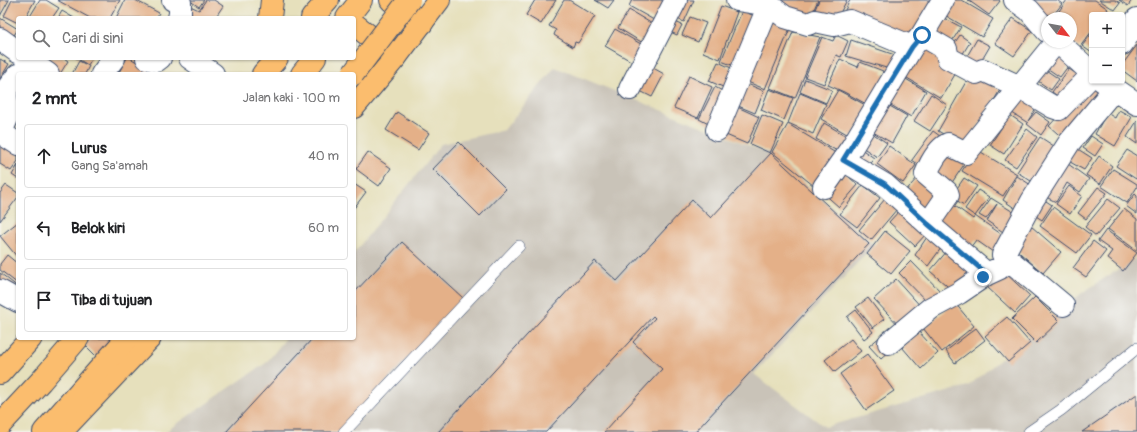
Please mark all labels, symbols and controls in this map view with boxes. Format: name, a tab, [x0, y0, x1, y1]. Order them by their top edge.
north arrow	[1041, 12, 1077, 48]
map controls	[1089, 12, 1125, 84]
button: +	[1089, 12, 1125, 48]
search box	[16, 16, 356, 60]
route start	[913, 26, 931, 44]
icon: search	[30, 27, 52, 49]
text: Cari di sini	[62, 29, 123, 48]
button: −	[1089, 48, 1125, 84]
text: 2 mnt	[32, 88, 77, 109]
text: Jalan kaki · 100 m	[243, 90, 340, 106]
text: Lurus	[71, 139, 107, 158]
icon: ahead	[33, 145, 55, 167]
text: 40 m	[308, 148, 339, 164]
text: Gang Sa'amah	[71, 158, 148, 174]
icon: left	[33, 217, 55, 239]
text: Belok kiri	[71, 219, 125, 238]
text: 60 m	[308, 220, 339, 236]
route end	[974, 268, 992, 286]
icon: arrive	[33, 289, 55, 311]
text: Tiba di tujuan	[71, 291, 152, 310]

